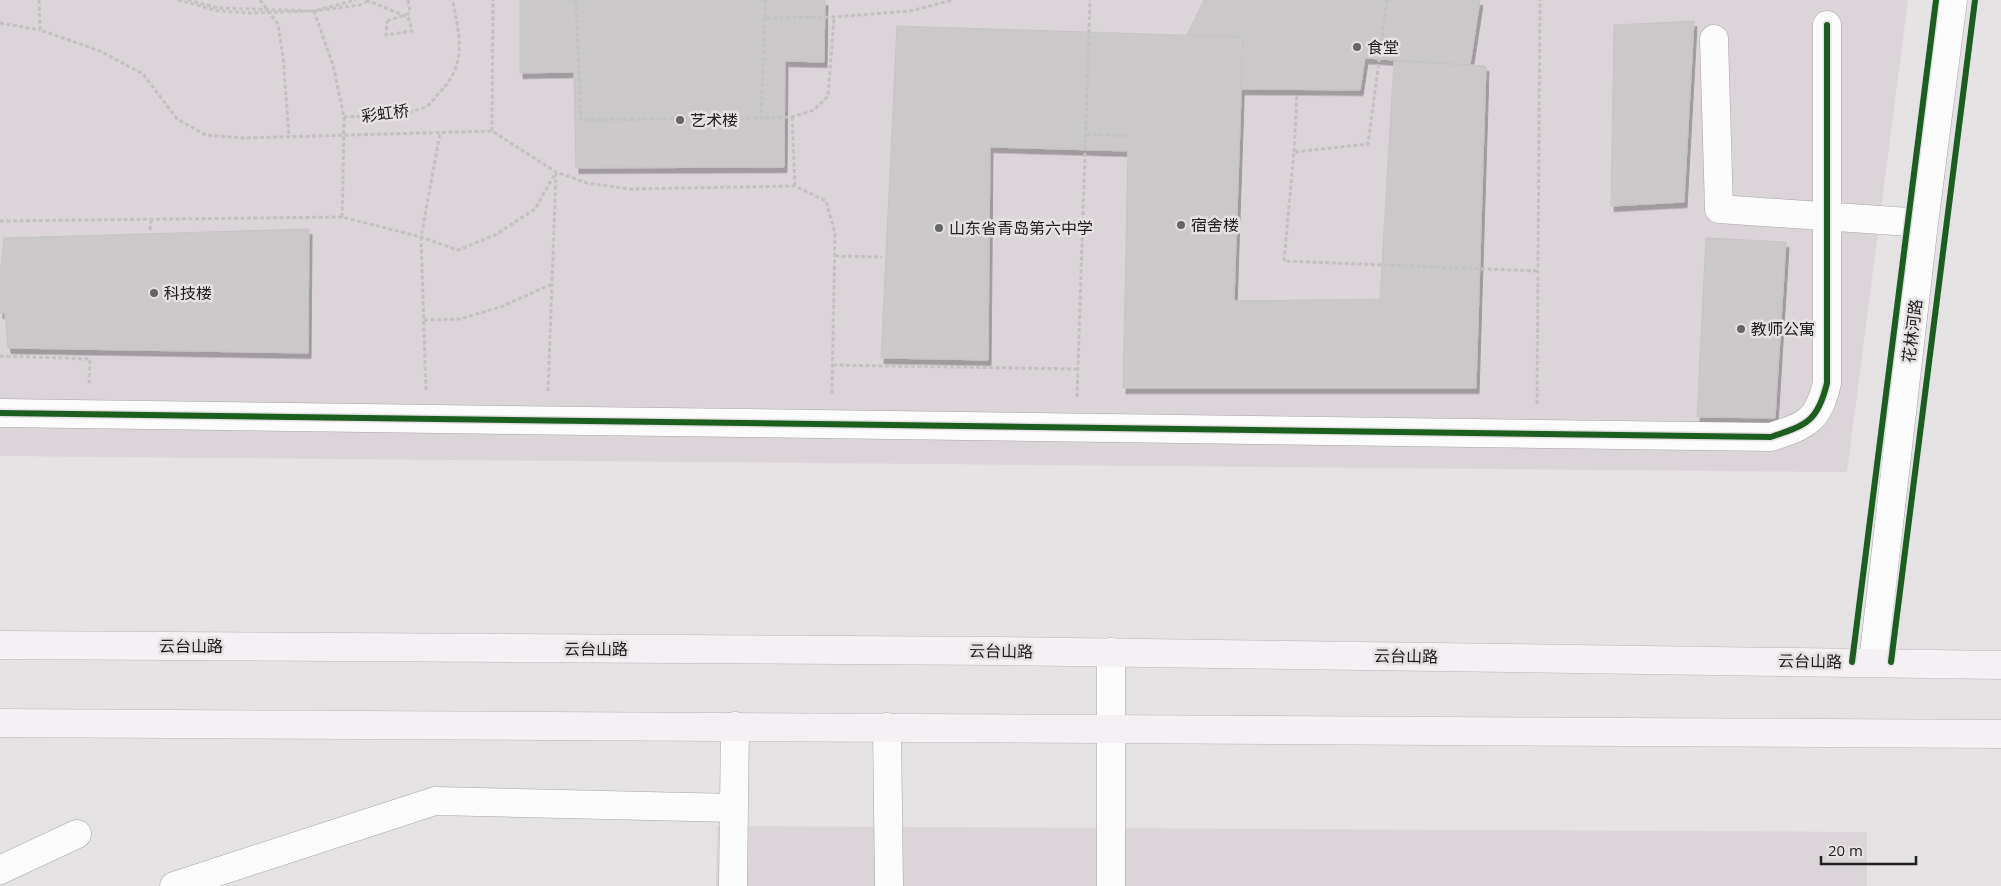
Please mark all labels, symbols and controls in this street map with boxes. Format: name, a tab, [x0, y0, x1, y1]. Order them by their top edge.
place label: 食堂	[1367, 36, 1399, 58]
marker: 食堂	[1351, 41, 1363, 53]
street label: 彩虹桥	[360, 99, 410, 127]
place label: 艺术楼	[690, 109, 738, 131]
marker: 艺术楼	[674, 114, 686, 126]
place label: 宿舍楼	[1191, 214, 1239, 236]
place label: 山东省青岛第六中学	[949, 217, 1093, 239]
marker: 宿舍楼	[1175, 219, 1187, 231]
marker: 山东省青岛第六中学	[933, 222, 945, 234]
place label: 科技楼	[164, 282, 212, 304]
marker: 科技楼	[148, 287, 160, 299]
street label: 花林河路	[1897, 298, 1927, 364]
place label: 教师公寓	[1751, 318, 1815, 340]
marker: 教师公寓	[1735, 323, 1747, 335]
street label: 云台山路	[159, 635, 223, 657]
street label: 云台山路	[564, 638, 628, 660]
street label: 云台山路	[969, 639, 1033, 663]
street label: 云台山路	[1374, 644, 1438, 668]
street label: 云台山路	[1778, 649, 1842, 673]
scale bar	[1821, 834, 1916, 866]
text: 20 m	[1828, 840, 1863, 860]

